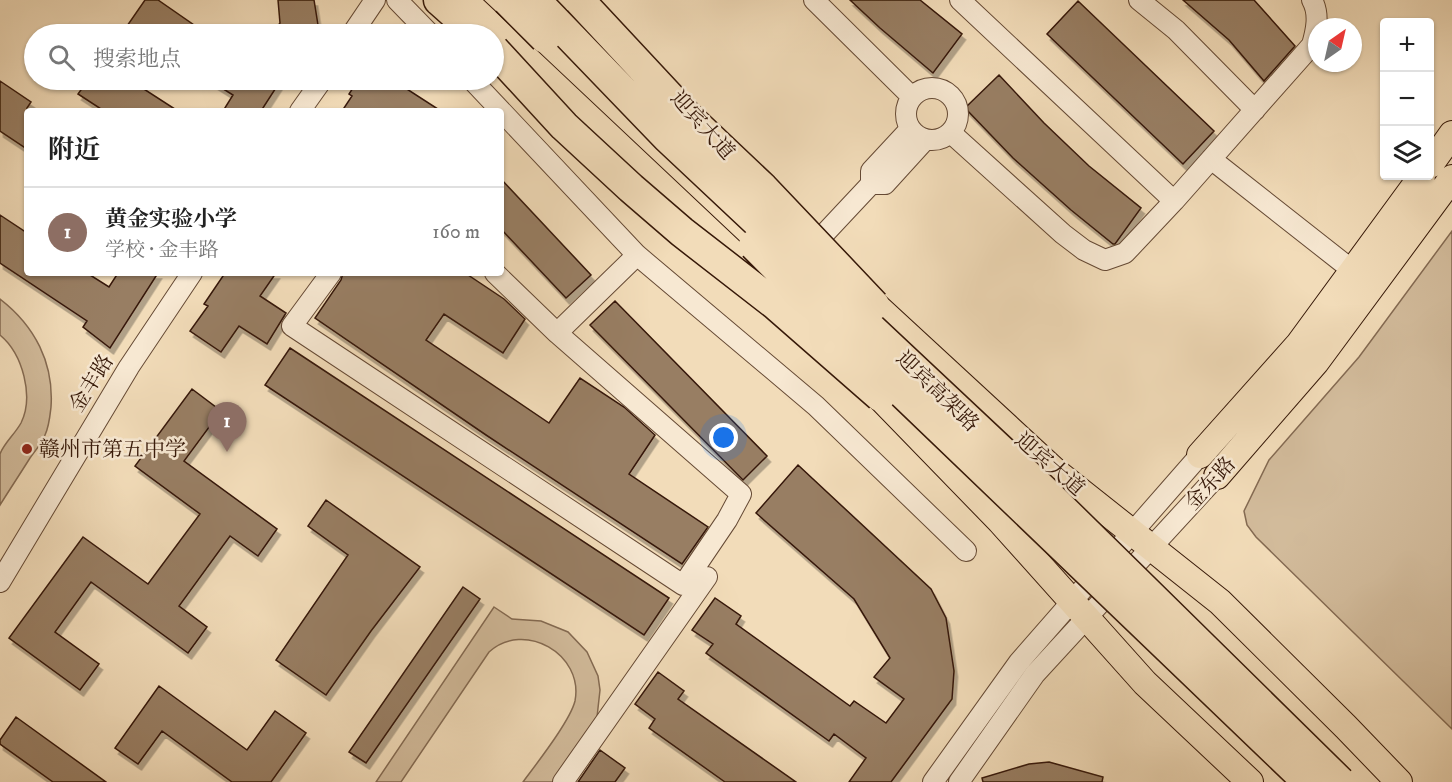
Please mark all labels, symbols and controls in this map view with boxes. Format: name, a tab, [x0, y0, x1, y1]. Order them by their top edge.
north arrow	[1308, 18, 1362, 72]
map controls	[1380, 18, 1434, 180]
button: +	[1380, 18, 1434, 72]
search box	[24, 24, 504, 90]
icon: search	[45, 41, 78, 74]
text: 搜索地点	[93, 46, 181, 73]
button: −	[1380, 72, 1434, 126]
street label: 迎宾大道	[664, 86, 740, 166]
button: layers	[1380, 126, 1434, 180]
text: 附近	[48, 134, 100, 167]
text: 黄金实验小学	[105, 206, 237, 233]
text: 1	[64, 220, 71, 245]
text: 160 m	[432, 220, 480, 245]
text: 学校 · 金丰路	[105, 238, 218, 263]
street label: 迎宾高架路	[891, 346, 984, 438]
street label: 金丰路	[64, 350, 120, 417]
pin: 1	[208, 402, 246, 452]
your location	[709, 423, 738, 452]
street label: 迎宾大道	[1009, 427, 1090, 502]
place label: 赣州市第五中学	[39, 437, 186, 463]
marker: 赣州市第五中学	[20, 442, 34, 456]
street label: 金东路	[1180, 452, 1241, 516]

